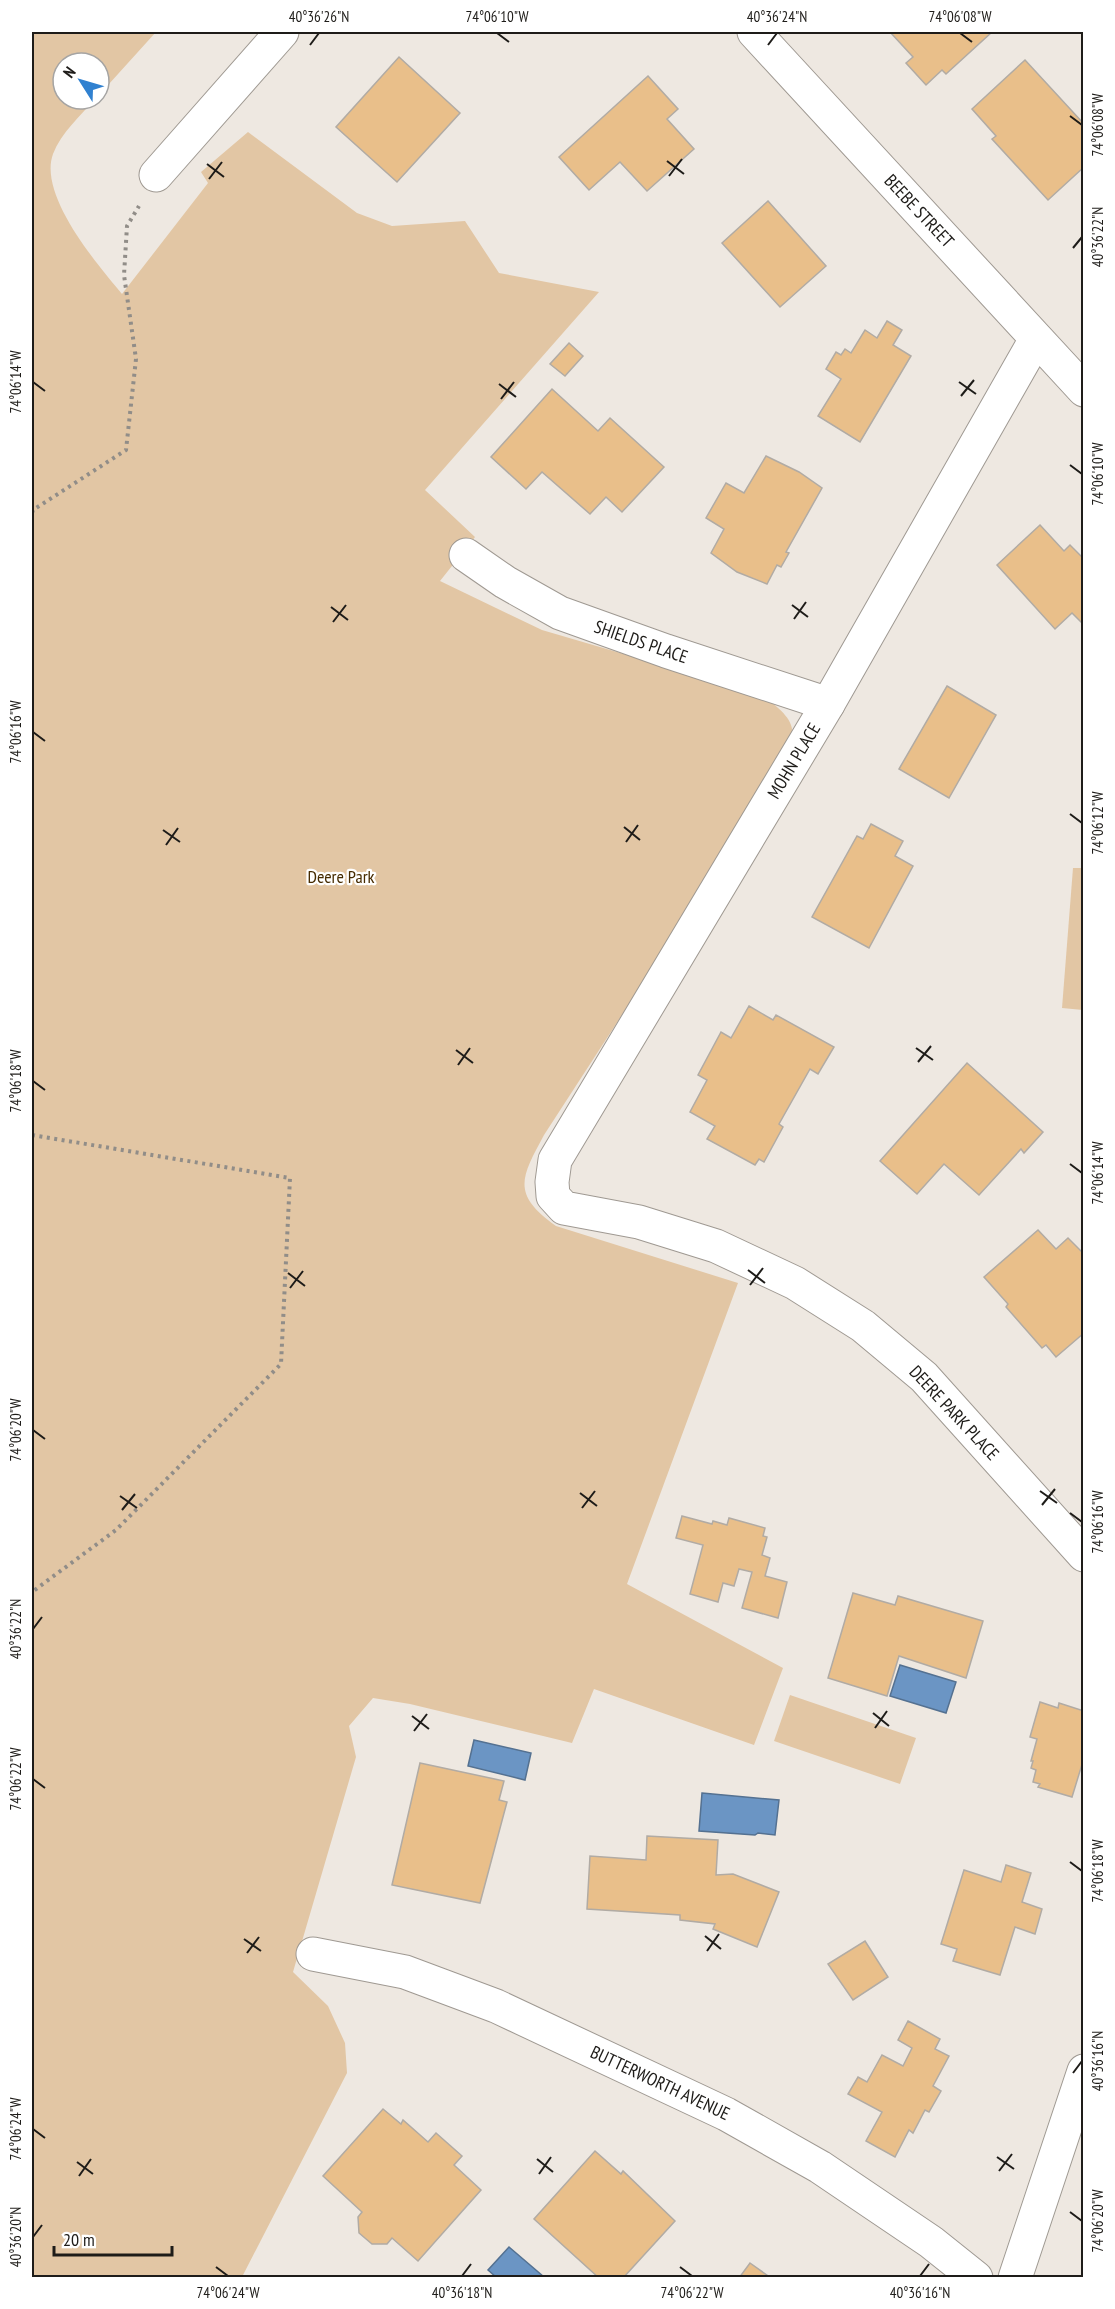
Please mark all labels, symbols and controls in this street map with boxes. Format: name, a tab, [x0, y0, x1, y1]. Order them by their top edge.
text: 40°36'26"N	[289, 7, 349, 26]
text: 74°06'10"W	[465, 7, 529, 26]
text: 40°36'24"N	[747, 7, 807, 26]
text: 74°06'08"W	[928, 7, 992, 26]
north arrow	[51, 51, 111, 111]
text: N	[58, 63, 80, 81]
text: 74°06'08"W	[1088, 93, 1107, 157]
street label: BEEBE STREET	[880, 169, 959, 252]
text: 40°36'22"N	[1088, 207, 1107, 267]
text: 74°06'14"W	[6, 350, 25, 414]
text: 74°06'10"W	[1088, 442, 1107, 506]
street label: SHIELDS PLACE	[591, 615, 691, 668]
text: 74°06'16"W	[6, 700, 25, 764]
street label: MOHN PLACE	[762, 719, 825, 803]
text: 74°06'12"W	[1088, 791, 1107, 855]
park label: Deere Park	[307, 865, 375, 888]
text: 74°06'18"W	[6, 1049, 25, 1113]
text: 74°06'14"W	[1088, 1141, 1107, 1205]
street label: DEERE PARK PLACE	[905, 1360, 1004, 1465]
text: 74°06'20"W	[6, 1398, 25, 1462]
text: 74°06'16"W	[1088, 1490, 1107, 1554]
text: 40°36'22"N	[6, 1599, 25, 1659]
text: 74°06'22"W	[6, 1747, 25, 1811]
text: 74°06'18"W	[1088, 1839, 1107, 1903]
text: 40°36'16"N	[1088, 2031, 1107, 2091]
street label: BUTTERWORTH AVENUE	[587, 2040, 734, 2125]
text: 74°06'24"W	[6, 2097, 25, 2161]
text: 74°06'20"W	[1088, 2189, 1107, 2253]
text: 40°36'20"N	[6, 2207, 25, 2267]
scale bar	[54, 2219, 172, 2257]
text: 20 m	[63, 2228, 95, 2251]
text: 74°06'24"W	[196, 2283, 260, 2302]
text: 40°36'18"N	[432, 2283, 492, 2302]
text: 74°06'22"W	[660, 2283, 724, 2302]
text: 40°36'16"N	[890, 2283, 950, 2302]

